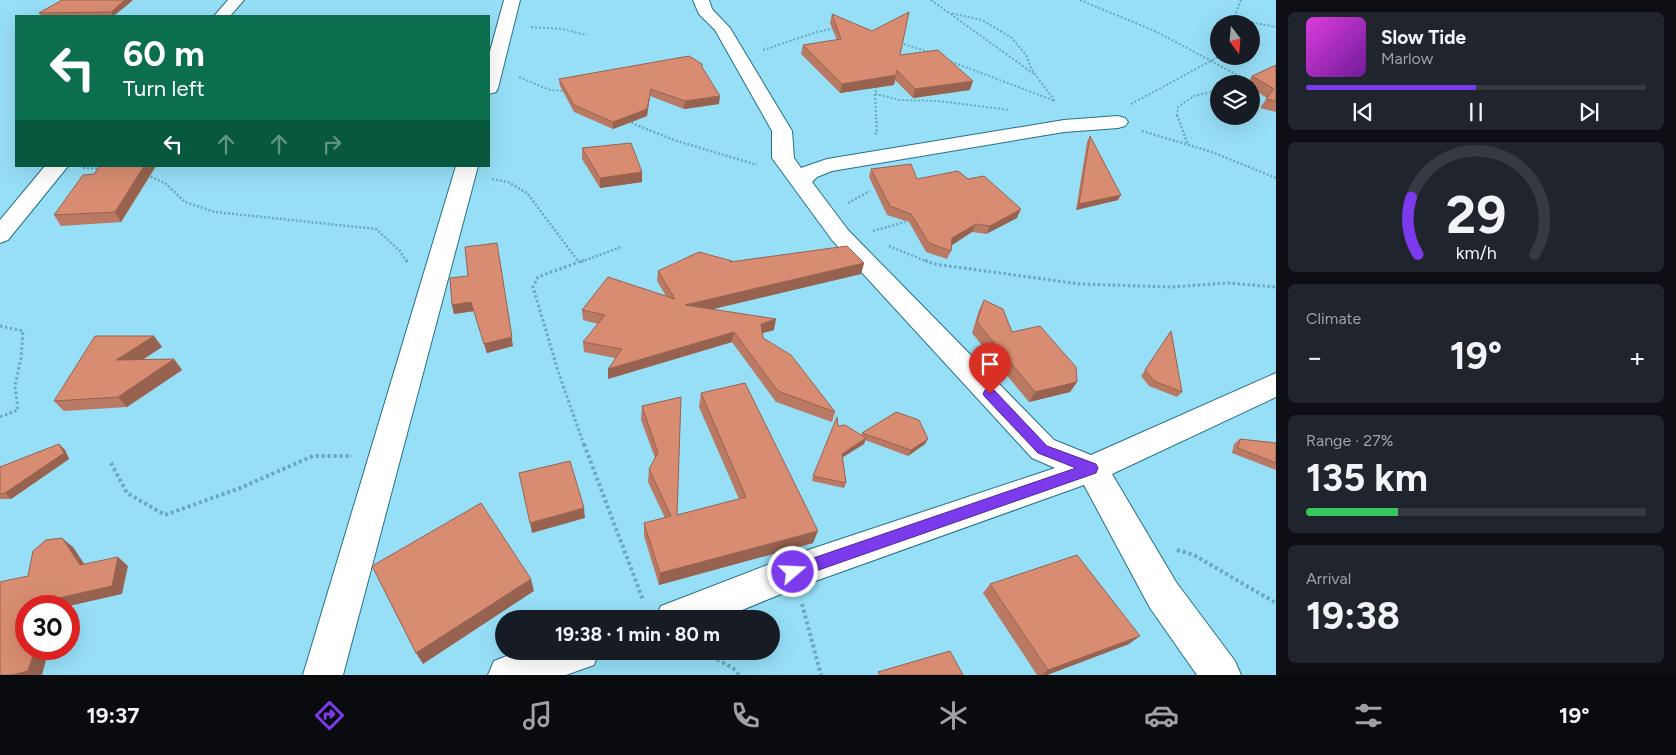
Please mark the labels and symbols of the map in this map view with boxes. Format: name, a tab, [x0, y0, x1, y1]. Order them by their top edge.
north arrow	[1210, 15, 1260, 65]
pin	[969, 343, 1011, 394]
position arrow	[766, 545, 818, 597]
speed limit sign: 30	[15, 595, 80, 660]

